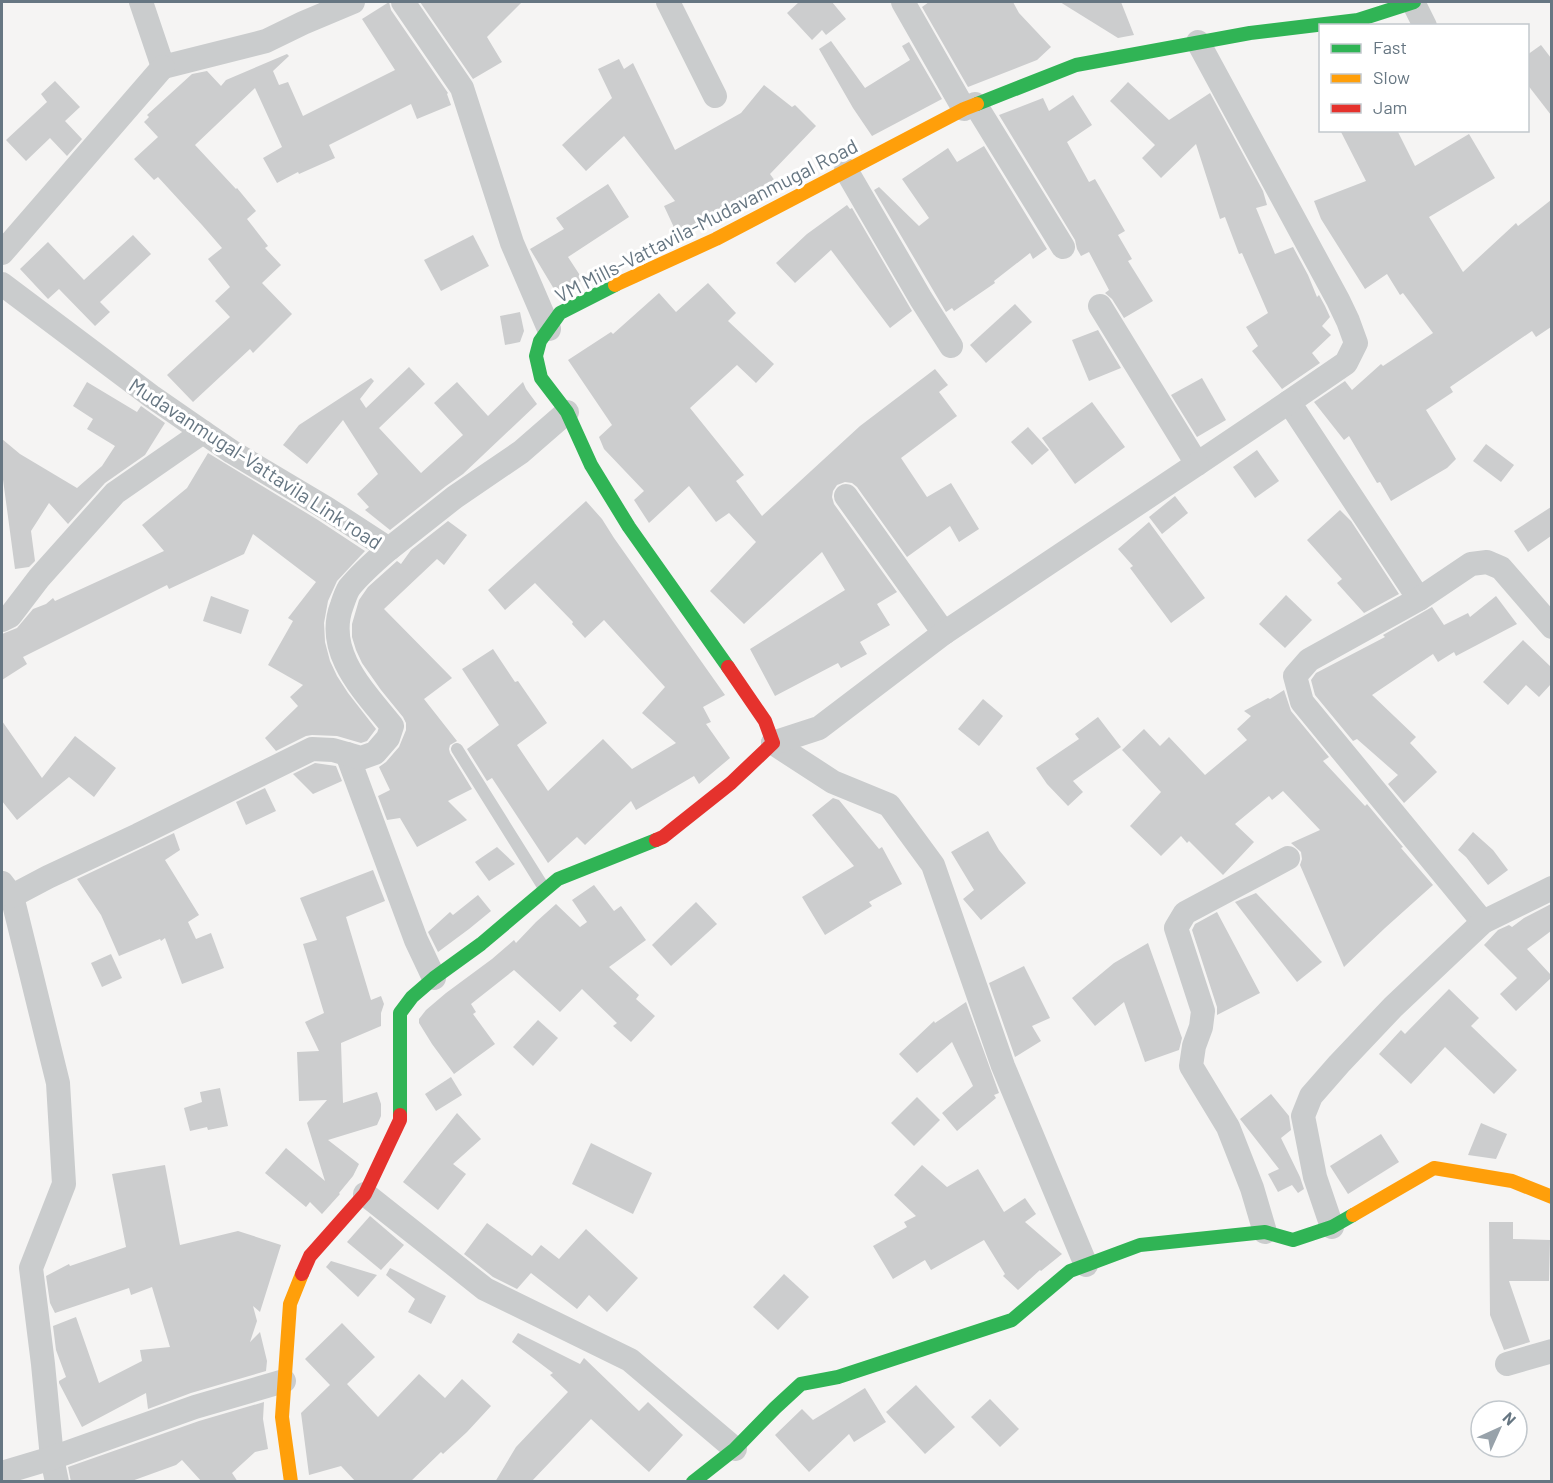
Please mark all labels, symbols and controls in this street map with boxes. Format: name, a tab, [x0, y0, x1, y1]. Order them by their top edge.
legend	[1319, 24, 1529, 132]
text: Fast	[1373, 36, 1407, 58]
text: Slow	[1373, 66, 1410, 88]
text: Jam	[1373, 96, 1407, 118]
street label: VM Mills-Vattavila-Mudavanmugal Road	[551, 133, 861, 307]
street label: Mudavanmugal-Vattavila Link road	[125, 372, 387, 554]
north arrow	[1469, 1399, 1529, 1459]
text: N	[1499, 1408, 1520, 1429]

